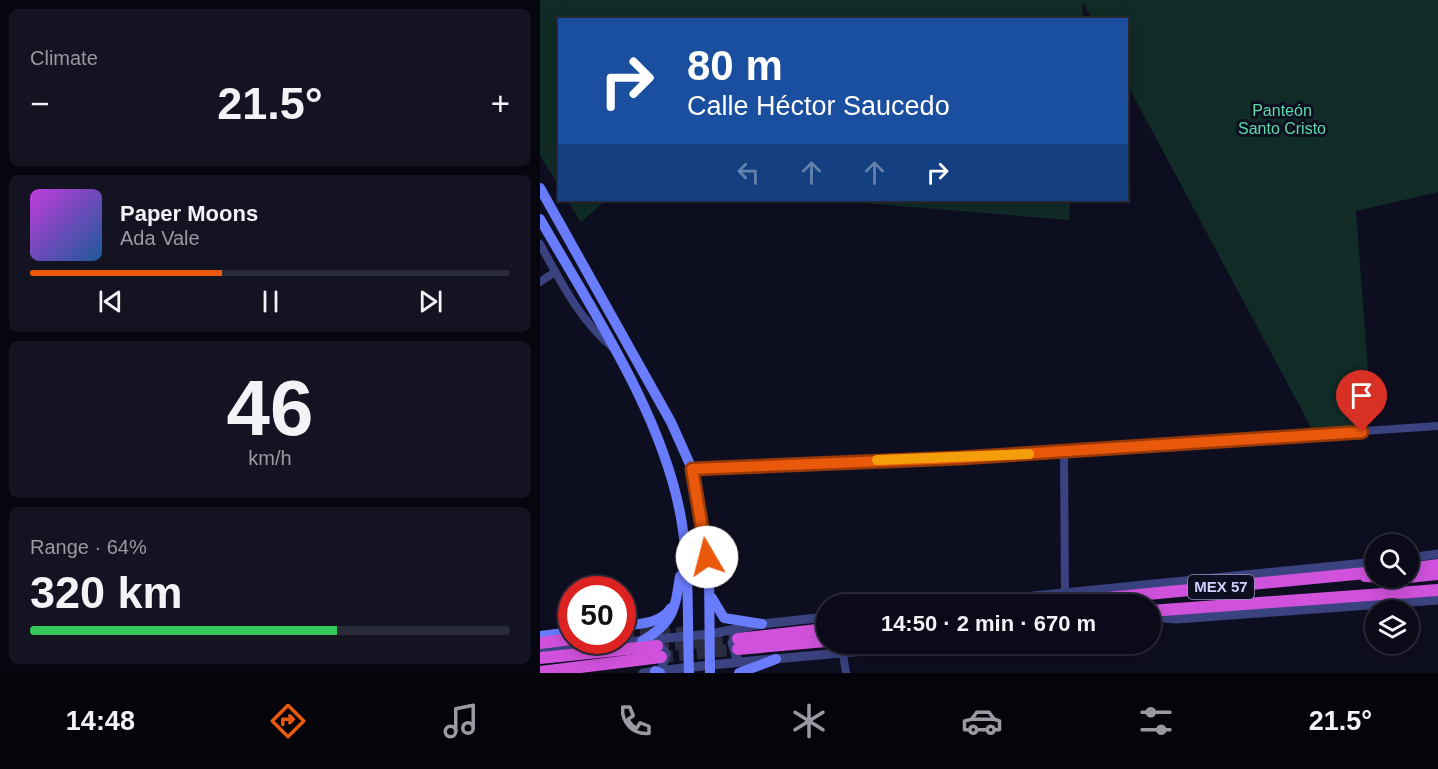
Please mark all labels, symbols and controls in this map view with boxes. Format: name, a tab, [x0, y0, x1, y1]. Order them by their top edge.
icon: right	[588, 42, 666, 120]
text: 80 m	[687, 42, 783, 89]
text: Climate	[30, 47, 98, 69]
text: 21.5°	[217, 78, 323, 129]
text: −	[30, 85, 49, 122]
text: +	[491, 85, 510, 122]
text: Calle Héctor Saucedo	[687, 91, 950, 121]
park label: Panteón Santo Cristo	[1238, 102, 1326, 137]
icon: left	[732, 156, 765, 189]
icon: ahead	[795, 156, 828, 189]
icon: ahead	[858, 156, 891, 189]
icon: right	[921, 156, 954, 189]
text: Paper Moons	[120, 201, 258, 226]
text: Ada Vale	[120, 227, 200, 249]
icon: previous	[94, 285, 127, 318]
icon: pause	[254, 285, 287, 318]
icon: next	[414, 285, 447, 318]
text: 46	[227, 364, 313, 452]
pin	[1336, 370, 1387, 432]
icon: arrive	[1345, 379, 1378, 412]
text: km/h	[248, 447, 292, 469]
position arrow	[675, 525, 739, 589]
map controls	[1365, 534, 1419, 654]
button: search	[1365, 534, 1419, 588]
text: Range · 64%	[30, 536, 147, 558]
text: 320 km	[30, 567, 183, 618]
road number: MEX 57	[1188, 575, 1254, 599]
speed limit sign: 50	[558, 576, 636, 654]
button: layers	[1365, 600, 1419, 654]
text: 14:50 · 2 min · 670 m	[881, 611, 1096, 636]
icon: directions	[267, 700, 309, 742]
icon: music	[440, 700, 482, 742]
icon: phone	[614, 700, 656, 742]
icon: climate	[788, 700, 830, 742]
icon: car	[961, 700, 1003, 742]
icon: filters	[1135, 700, 1177, 742]
text: 14:48	[66, 706, 135, 736]
text: 21.5°	[1309, 706, 1372, 736]

